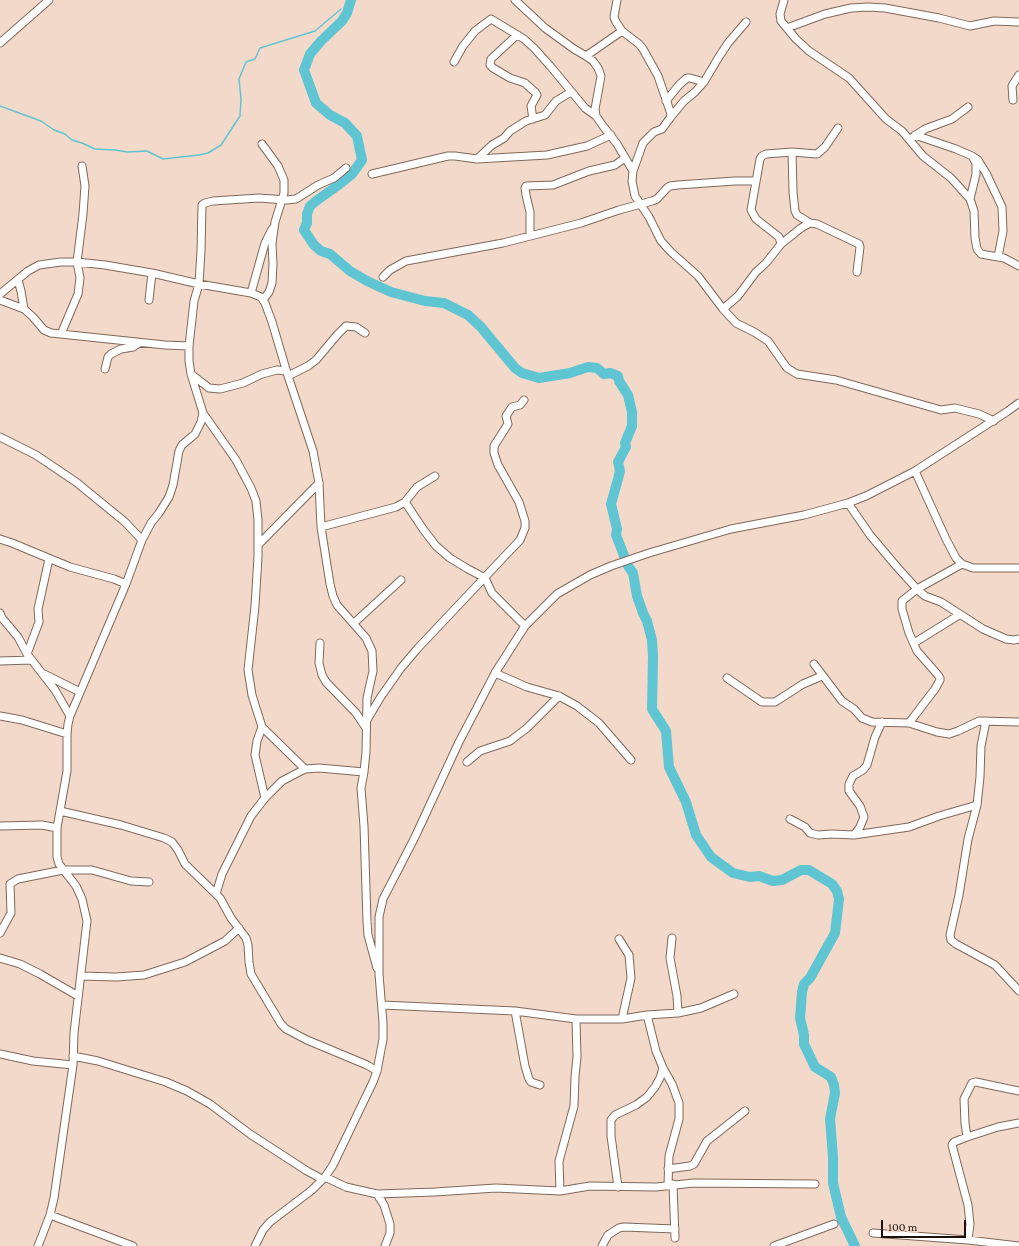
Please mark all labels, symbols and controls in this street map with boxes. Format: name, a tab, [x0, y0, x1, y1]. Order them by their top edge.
scale bar	[883, 1212, 968, 1238]
text: 100 m	[888, 1220, 917, 1234]

